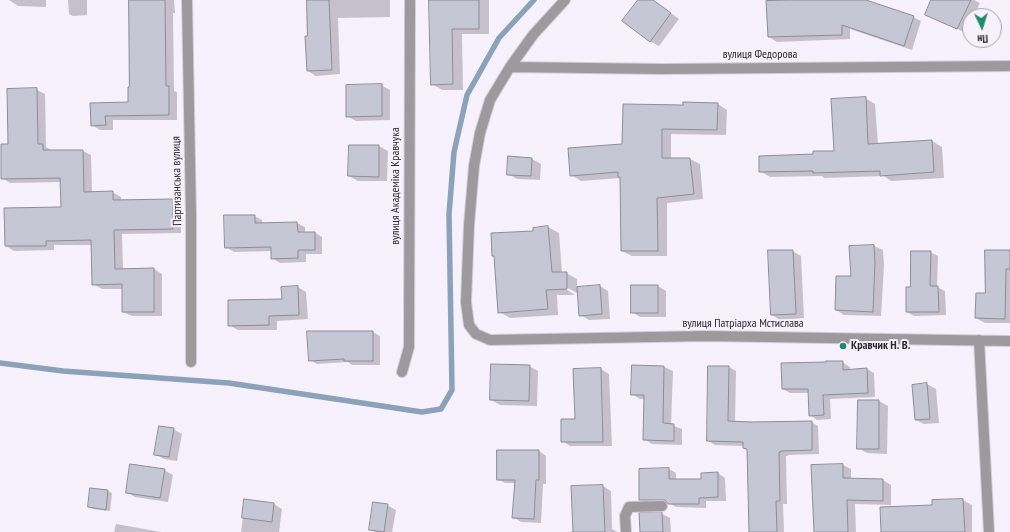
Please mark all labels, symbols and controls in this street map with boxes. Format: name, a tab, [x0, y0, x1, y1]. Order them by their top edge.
north arrow	[962, 8, 1002, 48]
text: Пн	[977, 32, 989, 46]
street label: вулиця Федорова	[723, 48, 797, 62]
street label: вулиця Академіка Кравчука	[389, 127, 403, 245]
street label: Партизанська вулиця	[169, 136, 185, 226]
street label: вулиця Патріарха Мстислава	[682, 317, 804, 331]
place label: Кравчик Н. В.	[851, 339, 910, 353]
marker: Кравчик Н. В.	[838, 341, 848, 351]

